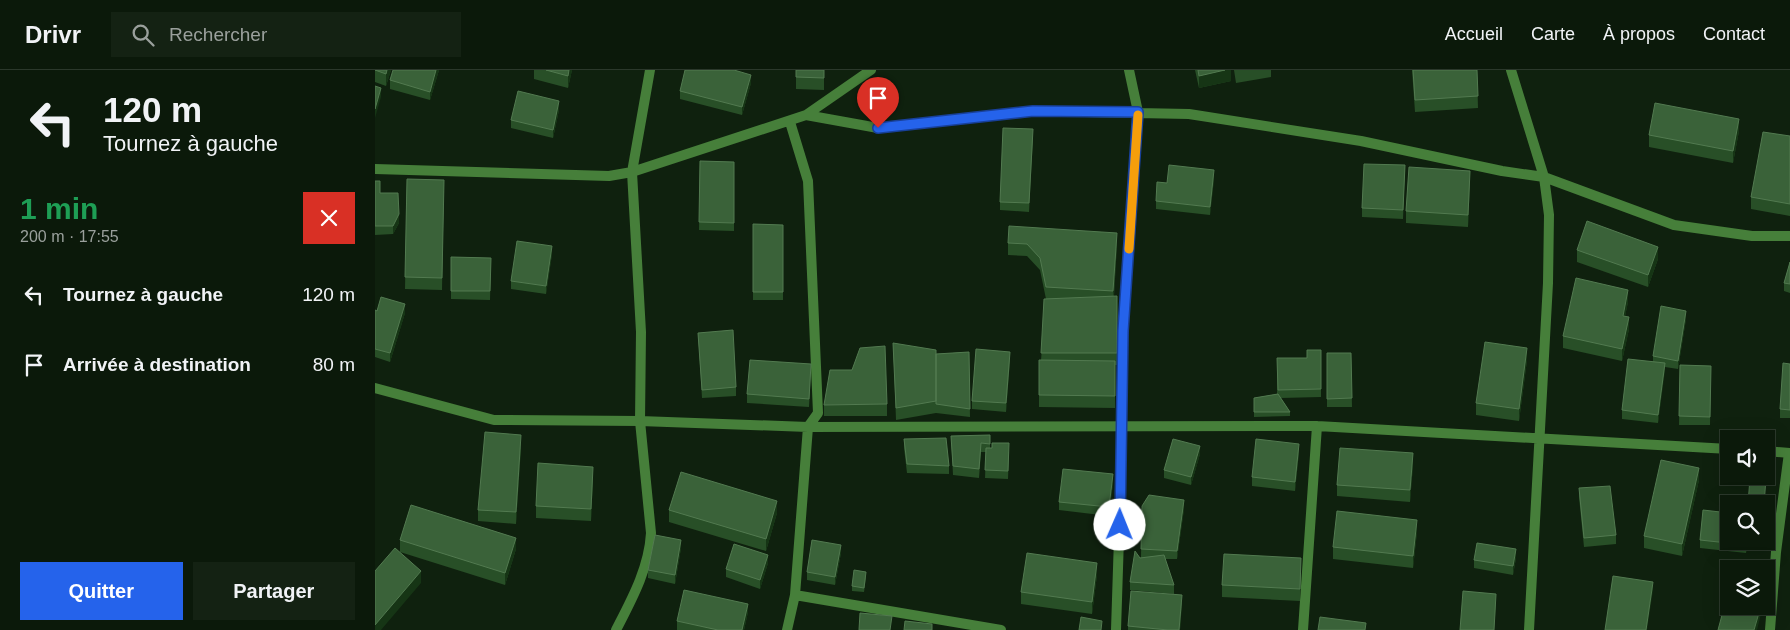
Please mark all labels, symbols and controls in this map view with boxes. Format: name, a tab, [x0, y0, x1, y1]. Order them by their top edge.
search box	[111, 12, 461, 57]
text: Drivr	[25, 21, 81, 48]
icon: search	[129, 21, 157, 49]
text: Rechercher	[169, 24, 267, 45]
text: Accueil	[1445, 24, 1503, 44]
text: Carte	[1531, 24, 1575, 44]
text: À propos	[1603, 24, 1675, 44]
text: Contact	[1703, 24, 1765, 44]
pin	[857, 77, 899, 128]
icon: arrive	[864, 84, 892, 112]
icon: left	[20, 90, 85, 155]
text: 120 m	[103, 90, 202, 129]
text: Tournez à gauche	[103, 131, 278, 156]
text: 1 min	[20, 192, 98, 225]
button: close	[303, 192, 355, 244]
text: 200 m · 17:55	[20, 228, 119, 245]
icon: left	[20, 281, 48, 309]
text: Tournez à gauche	[63, 284, 223, 305]
text: 120 m	[302, 284, 355, 305]
icon: arrive	[20, 351, 48, 379]
text: Arrivée à destination	[63, 354, 251, 375]
text: 80 m	[313, 354, 355, 375]
map controls	[1720, 430, 1775, 615]
button: sound	[1720, 430, 1775, 485]
button: search	[1720, 495, 1775, 550]
position arrow	[1093, 498, 1145, 550]
button: layers	[1720, 560, 1775, 615]
button: Quitter	[20, 562, 183, 620]
button: Partager	[193, 562, 355, 620]

